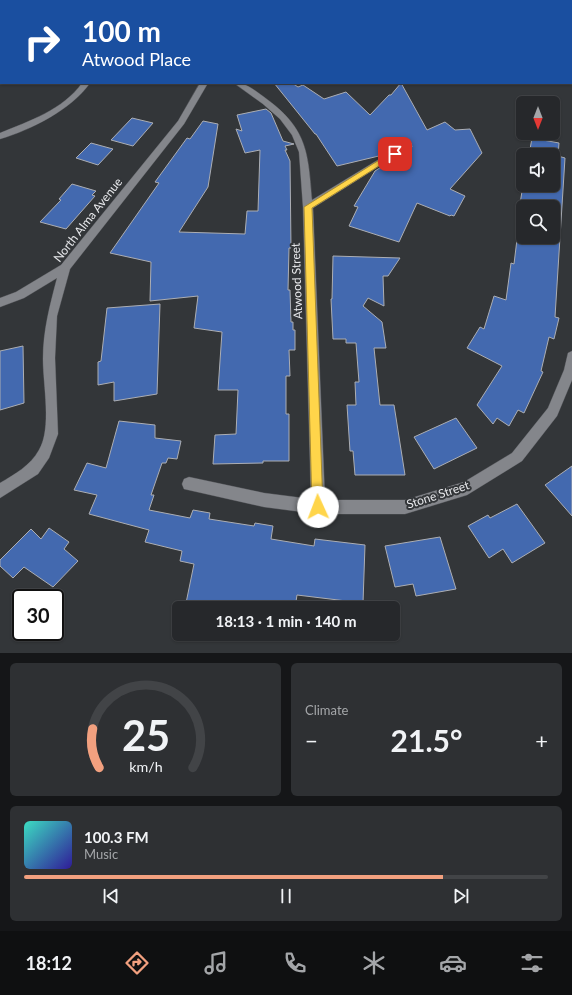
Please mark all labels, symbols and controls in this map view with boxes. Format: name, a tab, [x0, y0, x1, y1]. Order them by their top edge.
text: 100 m	[82, 14, 161, 48]
icon: right	[16, 16, 68, 68]
text: Atwood Place	[82, 48, 191, 70]
north arrow	[516, 96, 560, 140]
map controls	[516, 96, 560, 244]
pin	[378, 137, 412, 171]
icon: arrive	[384, 143, 406, 165]
button: sound	[516, 148, 560, 192]
street label: North Alma Avenue	[50, 174, 125, 265]
button: search	[516, 200, 560, 244]
street label: Atwood Street	[288, 242, 305, 319]
street label: Stone Street	[405, 477, 472, 512]
position arrow	[297, 486, 339, 528]
speed limit sign: 30	[12, 589, 64, 641]
text: 18:13 · 1 min · 140 m	[216, 612, 356, 630]
text: Climate	[305, 702, 348, 718]
text: 25	[121, 709, 170, 759]
text: 21.5°	[391, 722, 462, 758]
text: −	[305, 727, 318, 754]
text: +	[535, 727, 548, 754]
text: km/h	[129, 757, 162, 774]
text: 100.3 FM	[84, 828, 149, 846]
text: Music	[84, 846, 118, 862]
icon: previous	[100, 885, 122, 907]
icon: pause	[275, 885, 297, 907]
icon: next	[450, 885, 472, 907]
icon: directions	[123, 949, 151, 977]
icon: music	[202, 949, 230, 977]
icon: phone	[281, 949, 309, 977]
icon: climate	[360, 949, 388, 977]
icon: car	[439, 949, 467, 977]
icon: filters	[518, 949, 546, 977]
text: 18:12	[26, 952, 72, 974]

